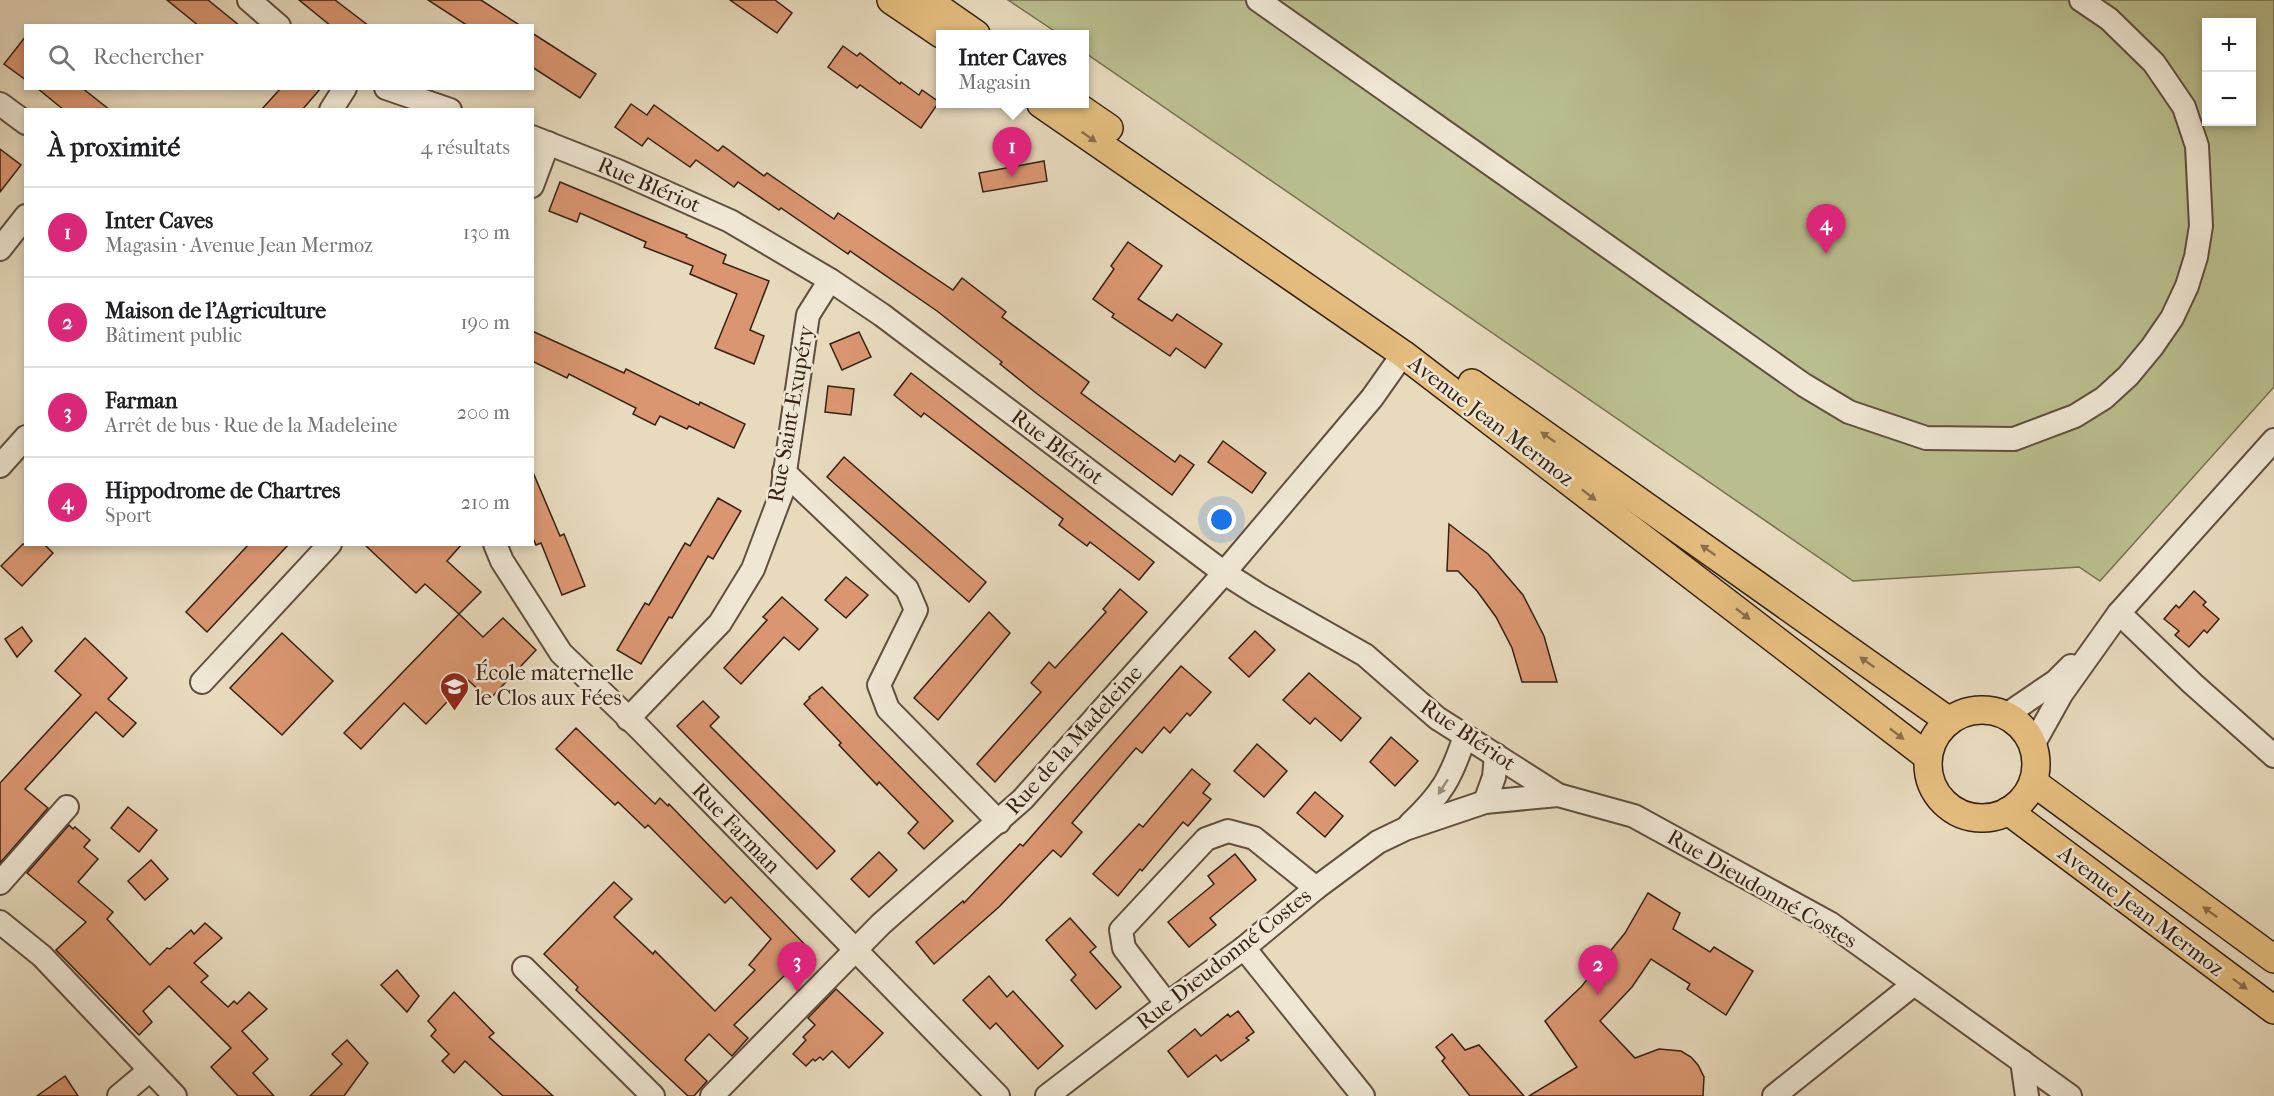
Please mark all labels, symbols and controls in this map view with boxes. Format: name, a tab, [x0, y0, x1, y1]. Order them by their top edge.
map controls	[2202, 18, 2256, 126]
button: +	[2202, 18, 2256, 72]
search box	[24, 24, 534, 90]
popup	[936, 30, 1089, 108]
icon: search	[45, 41, 78, 74]
text: Rechercher	[93, 44, 204, 70]
text: Inter Caves	[958, 45, 1067, 71]
text: Magasin	[958, 71, 1031, 94]
button: −	[2202, 72, 2256, 126]
pin: 1	[992, 128, 1032, 177]
one-way arrow	[1081, 131, 1097, 142]
text: À proximité	[48, 132, 180, 163]
text: 4 résultats	[421, 136, 510, 159]
street label: Rue Blériot	[594, 152, 704, 218]
pin: 4	[1806, 204, 1846, 254]
text: Inter Caves	[105, 208, 213, 234]
text: 1	[64, 221, 71, 244]
text: 130 m	[463, 221, 510, 244]
text: Magasin · Avenue Jean Mermoz	[105, 234, 373, 257]
text: Maison de l'Agriculture	[105, 298, 326, 324]
text: 2	[62, 311, 73, 334]
text: 190 m	[460, 311, 510, 334]
street label: Rue Saint-Exupéry	[763, 322, 820, 504]
text: Bâtiment public	[105, 324, 242, 347]
street label: Avenue Jean Mermoz	[1402, 349, 1579, 492]
text: Farman	[105, 388, 177, 414]
text: 3	[63, 401, 72, 424]
text: 200 m	[457, 401, 510, 424]
street label: Rue Blériot	[1006, 404, 1109, 490]
text: Arrêt de bus · Rue de la Madeleine	[105, 414, 397, 437]
one-way arrow	[1541, 431, 1557, 443]
text: Hippodrome de Chartres	[105, 478, 340, 504]
one-way arrow	[1581, 488, 1596, 500]
text: 4	[62, 491, 73, 514]
text: 210 m	[461, 491, 510, 514]
text: Sport	[105, 504, 152, 527]
your location	[1207, 505, 1236, 534]
one-way arrow	[1700, 544, 1716, 556]
one-way arrow	[1735, 608, 1751, 621]
one-way arrow	[1859, 657, 1874, 669]
place label: École maternelle le Clos aux Fées	[474, 659, 634, 711]
street label: Rue de la Madeleine	[1000, 660, 1148, 820]
school or university icon: École maternelle le Clos aux Fées	[438, 670, 470, 712]
street label: Rue Blériot	[1415, 694, 1521, 776]
one-way arrow	[1889, 727, 1905, 740]
street label: Rue Farman	[686, 777, 786, 879]
one-way arrow	[1437, 779, 1448, 795]
street label: Rue Dieudonné Costes	[1662, 824, 1862, 954]
street label: Avenue Jean Mermoz	[2052, 839, 2229, 982]
street label: Rue Dieudonné Costes	[1131, 883, 1317, 1035]
one-way arrow	[2202, 906, 2218, 918]
pin: 3	[778, 942, 816, 992]
pin: 2	[1578, 946, 1618, 995]
one-way arrow	[2232, 978, 2247, 990]

